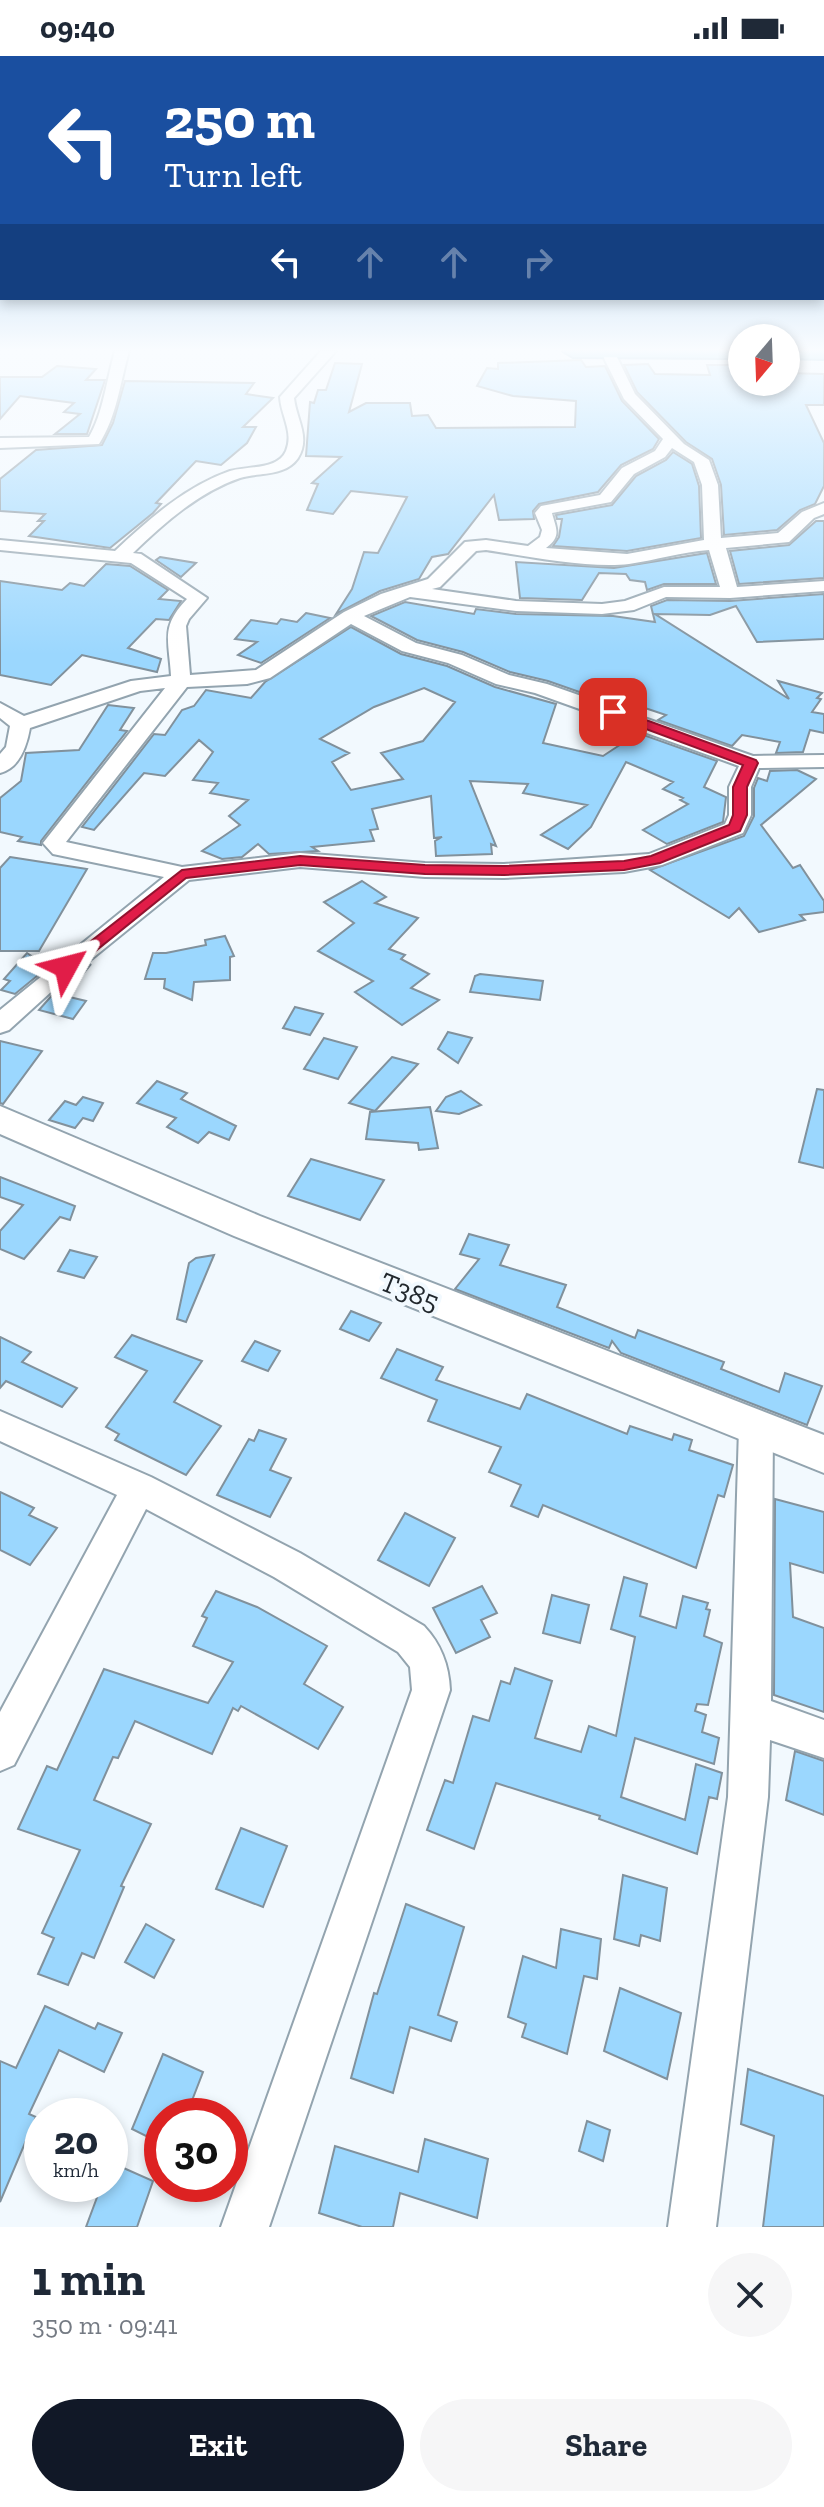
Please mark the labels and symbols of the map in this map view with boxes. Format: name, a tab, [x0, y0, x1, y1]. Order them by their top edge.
north arrow	[728, 324, 800, 396]
pin	[579, 678, 647, 746]
position arrow	[24, 925, 108, 1009]
street label: T385	[376, 1265, 444, 1318]
speed limit sign: 30	[144, 2098, 248, 2202]

